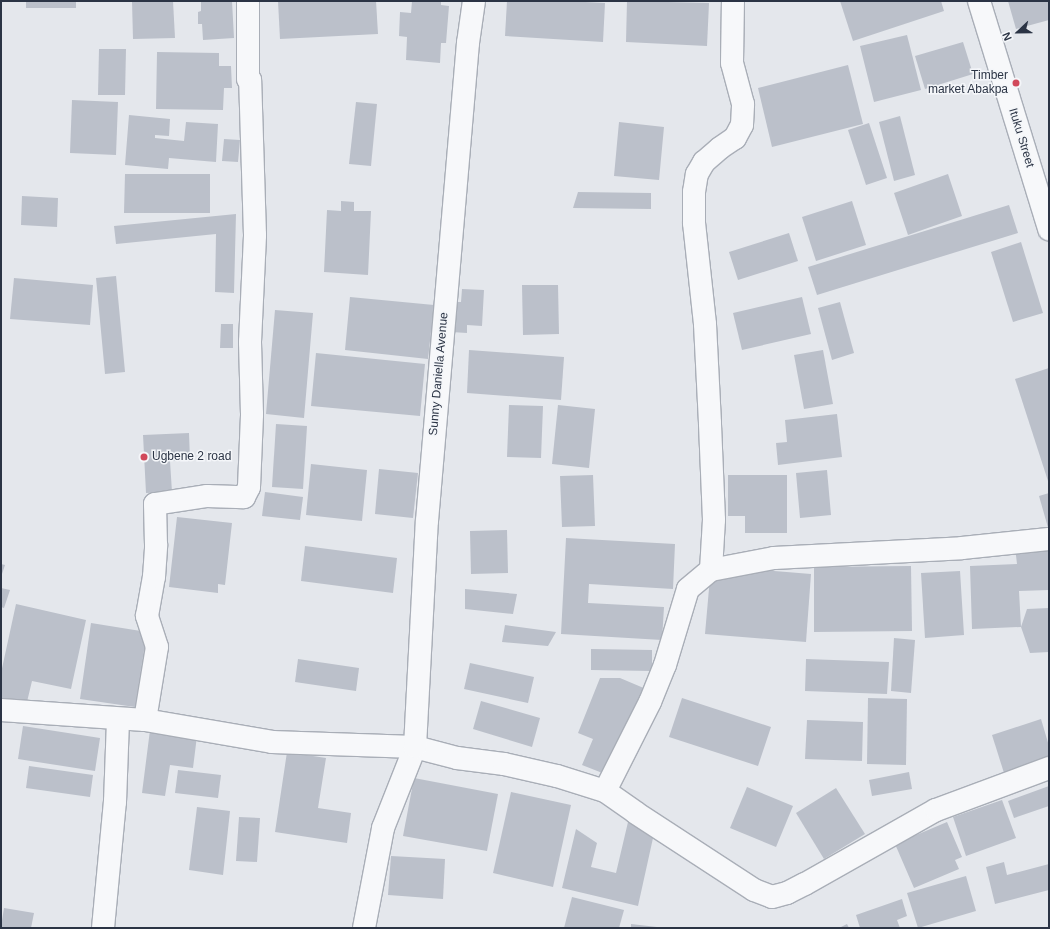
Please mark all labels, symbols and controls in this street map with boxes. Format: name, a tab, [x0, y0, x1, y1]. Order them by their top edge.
north arrow	[998, 12, 1038, 52]
text: N	[1000, 31, 1014, 42]
place label: Timber market Abakpa	[927, 69, 1008, 97]
marker: Timber market Abakpa	[1011, 78, 1021, 88]
street label: Ituku Street	[1005, 107, 1037, 169]
street label: Sunny Daniella Avenue	[426, 311, 452, 437]
place label: Ugbene 2 road	[152, 450, 231, 464]
marker: Ugbene 2 road	[139, 452, 149, 462]

